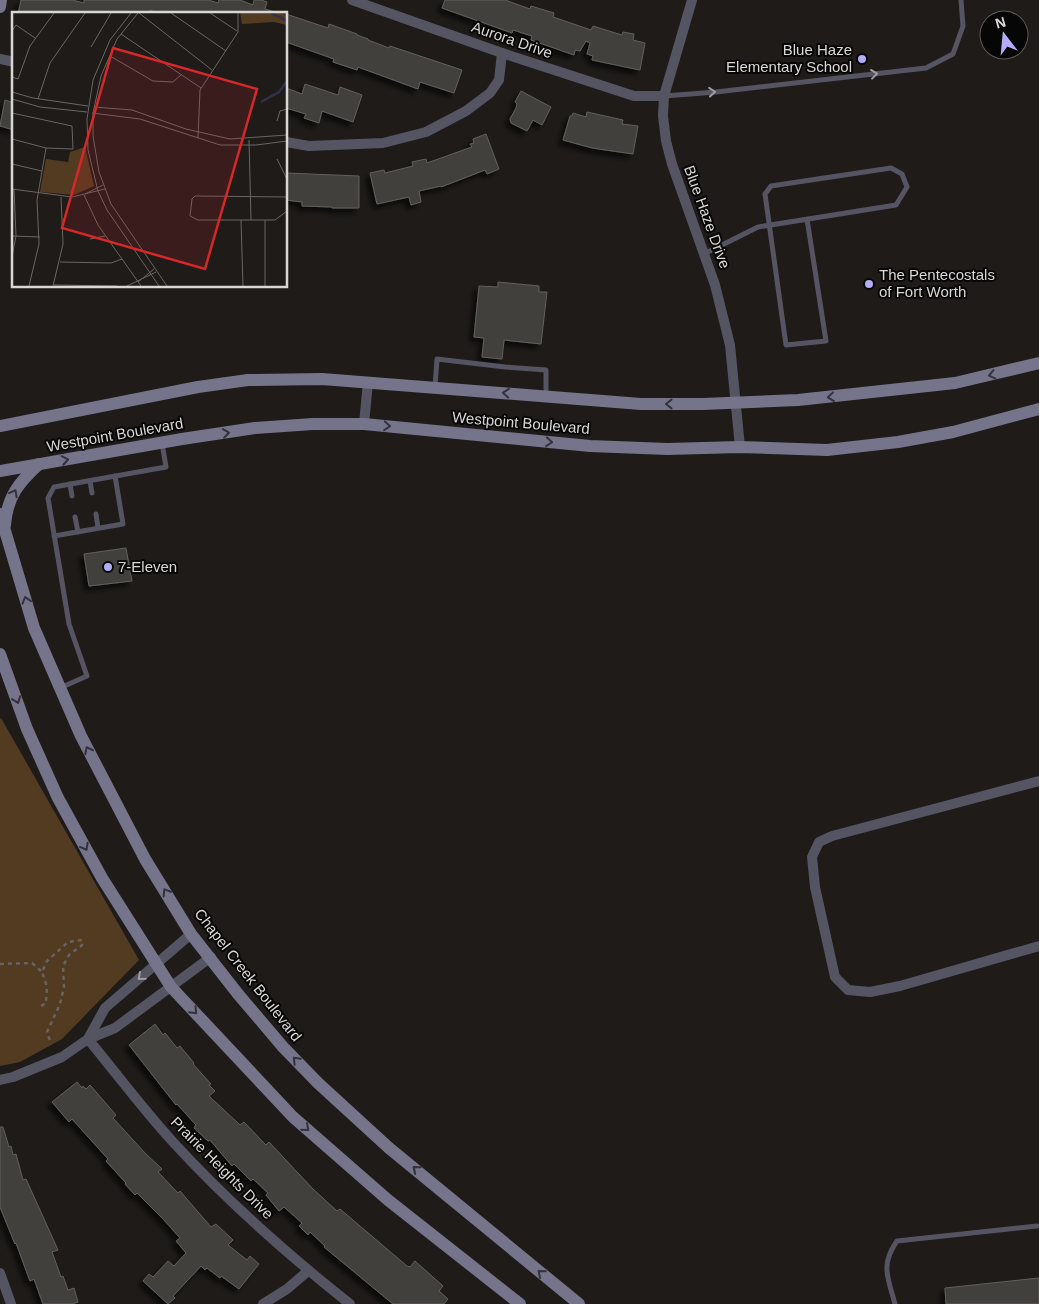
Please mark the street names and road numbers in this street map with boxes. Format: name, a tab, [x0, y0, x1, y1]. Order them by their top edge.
street label: Aurora Drive	[470, 18, 555, 61]
street label: Blue Haze Drive	[681, 163, 734, 271]
street label: Westpoint Boulevard	[451, 408, 591, 437]
street label: Westpoint Boulevard	[45, 414, 184, 455]
street label: Chapel Creek Boulevard	[191, 905, 305, 1044]
street label: Prairie Heights Drive	[168, 1113, 277, 1222]

